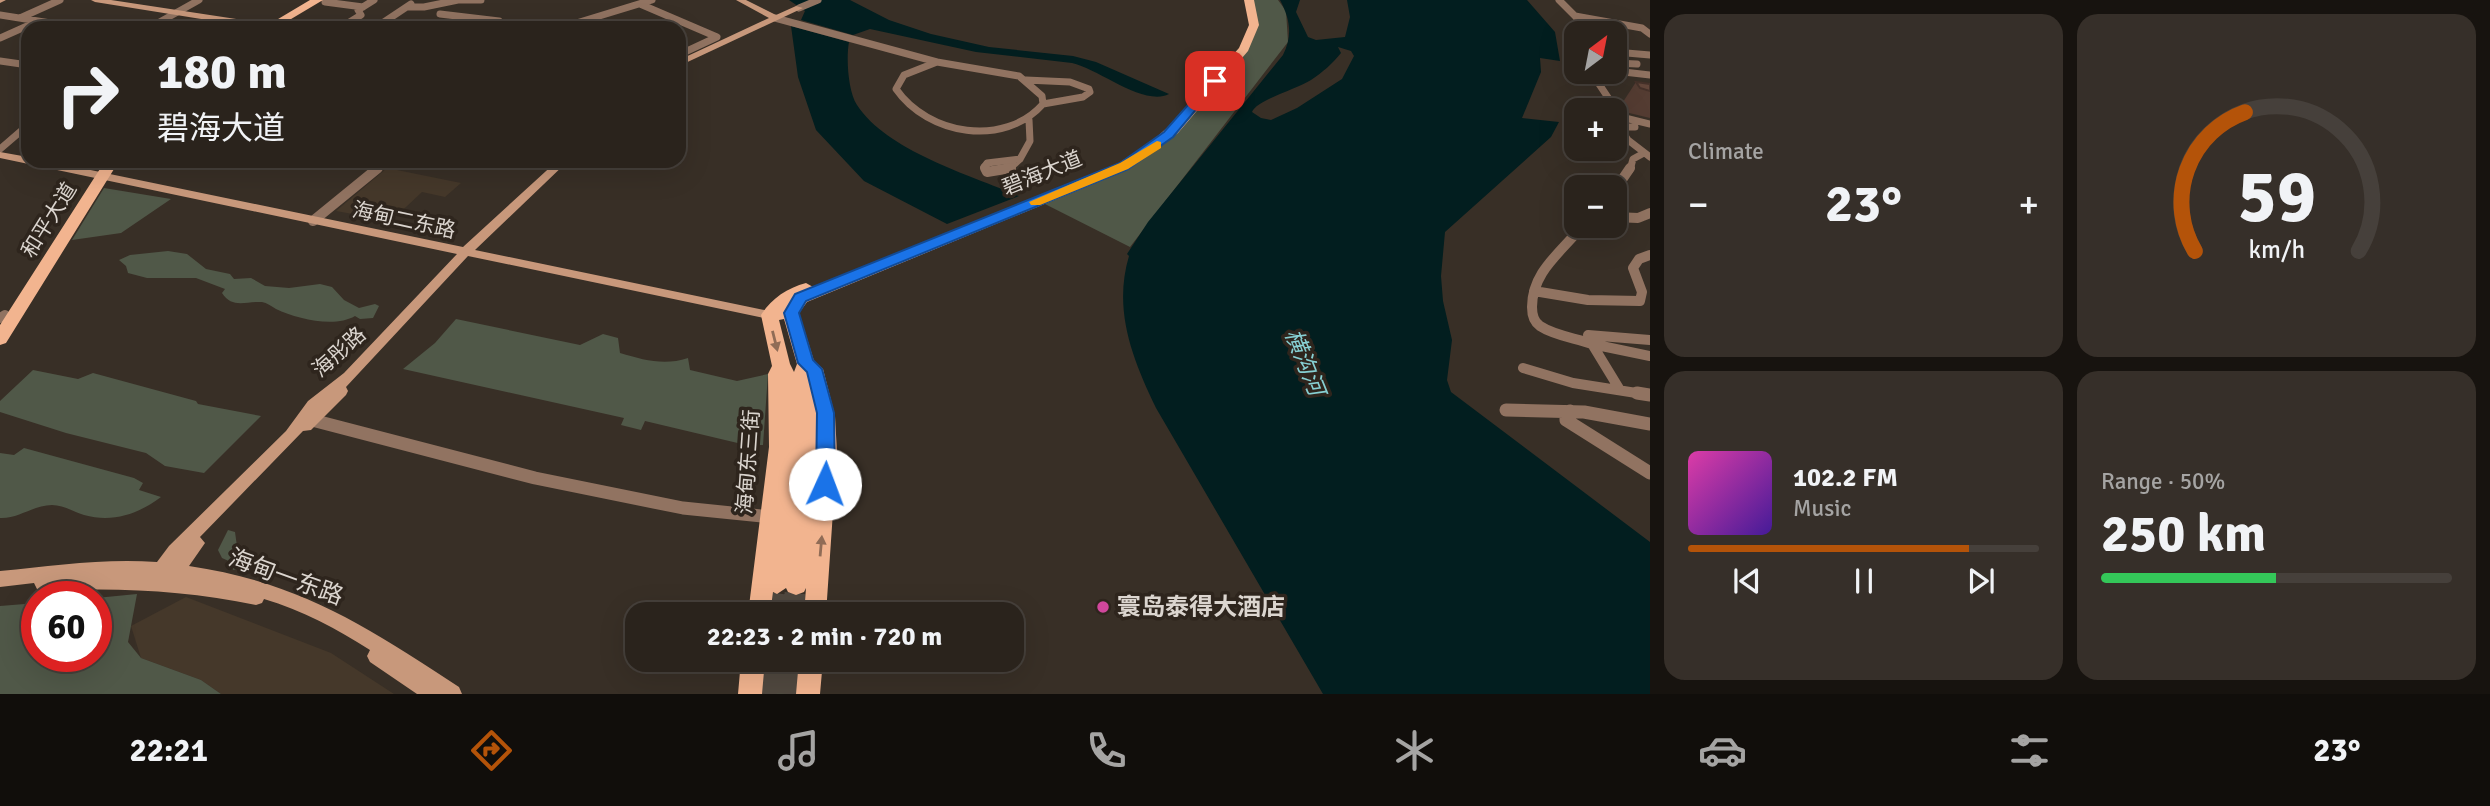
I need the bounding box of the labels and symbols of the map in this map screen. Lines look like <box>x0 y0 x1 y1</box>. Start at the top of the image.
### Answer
north arrow <box>1564 21 1628 84</box>
pin <box>1185 51 1245 111</box>
street label: 碧海大道 <box>998 145 1086 201</box>
street label: 和平大道 <box>16 177 82 263</box>
street label: 海甸二东路 <box>350 196 458 244</box>
street label: 海彤路 <box>307 321 371 383</box>
water label: 横沟河 <box>1278 325 1332 403</box>
one-way arrow <box>770 330 781 352</box>
street label: 海甸东三街 <box>731 409 765 515</box>
position arrow <box>788 447 862 521</box>
one-way arrow <box>816 535 827 557</box>
street label: 海甸一东路 <box>224 542 348 612</box>
speed limit sign: 60 <box>21 581 112 672</box>
place label: 寰岛泰得大酒店 <box>1117 592 1285 622</box>
marker: 寰岛泰得大酒店 <box>1095 599 1111 615</box>

